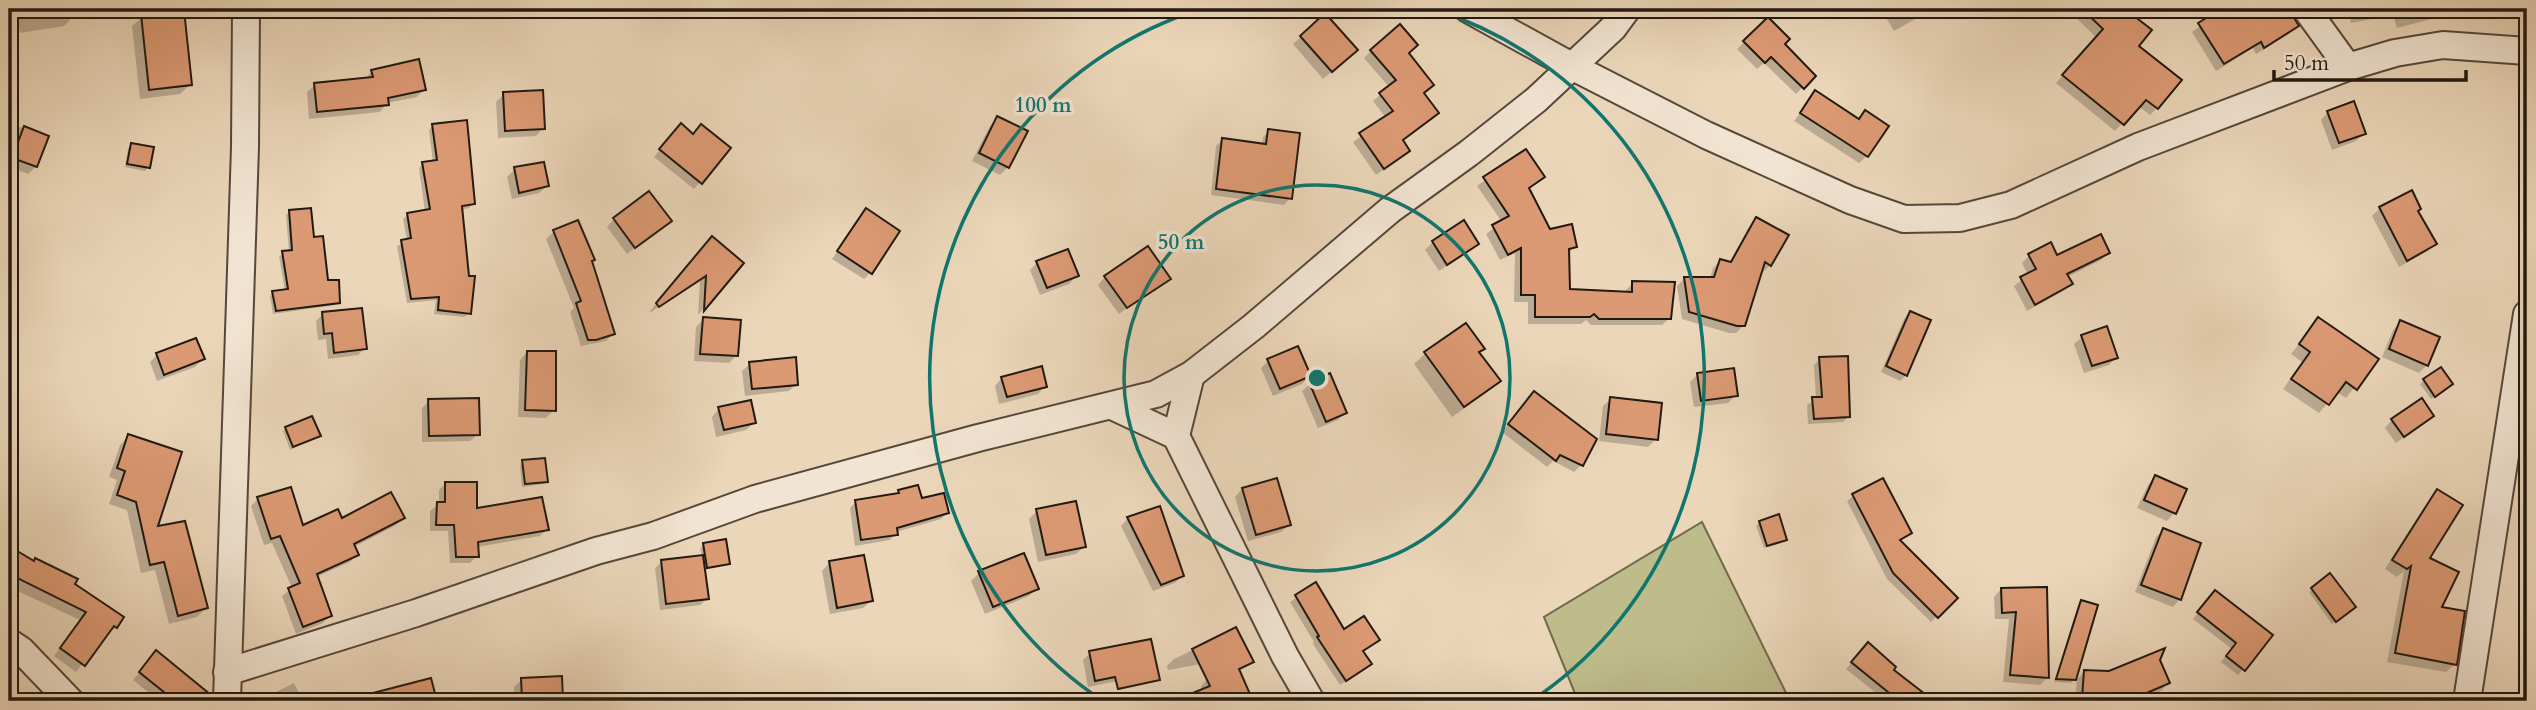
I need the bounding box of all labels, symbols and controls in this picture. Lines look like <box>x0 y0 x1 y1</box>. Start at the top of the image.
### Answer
scale bar <box>2274 38 2466 82</box>
text: 50 m <box>2284 49 2329 78</box>
text: 100 m <box>1014 91 1072 120</box>
text: 50 m <box>1158 228 1205 257</box>
centre of rings <box>1305 366 1329 390</box>

